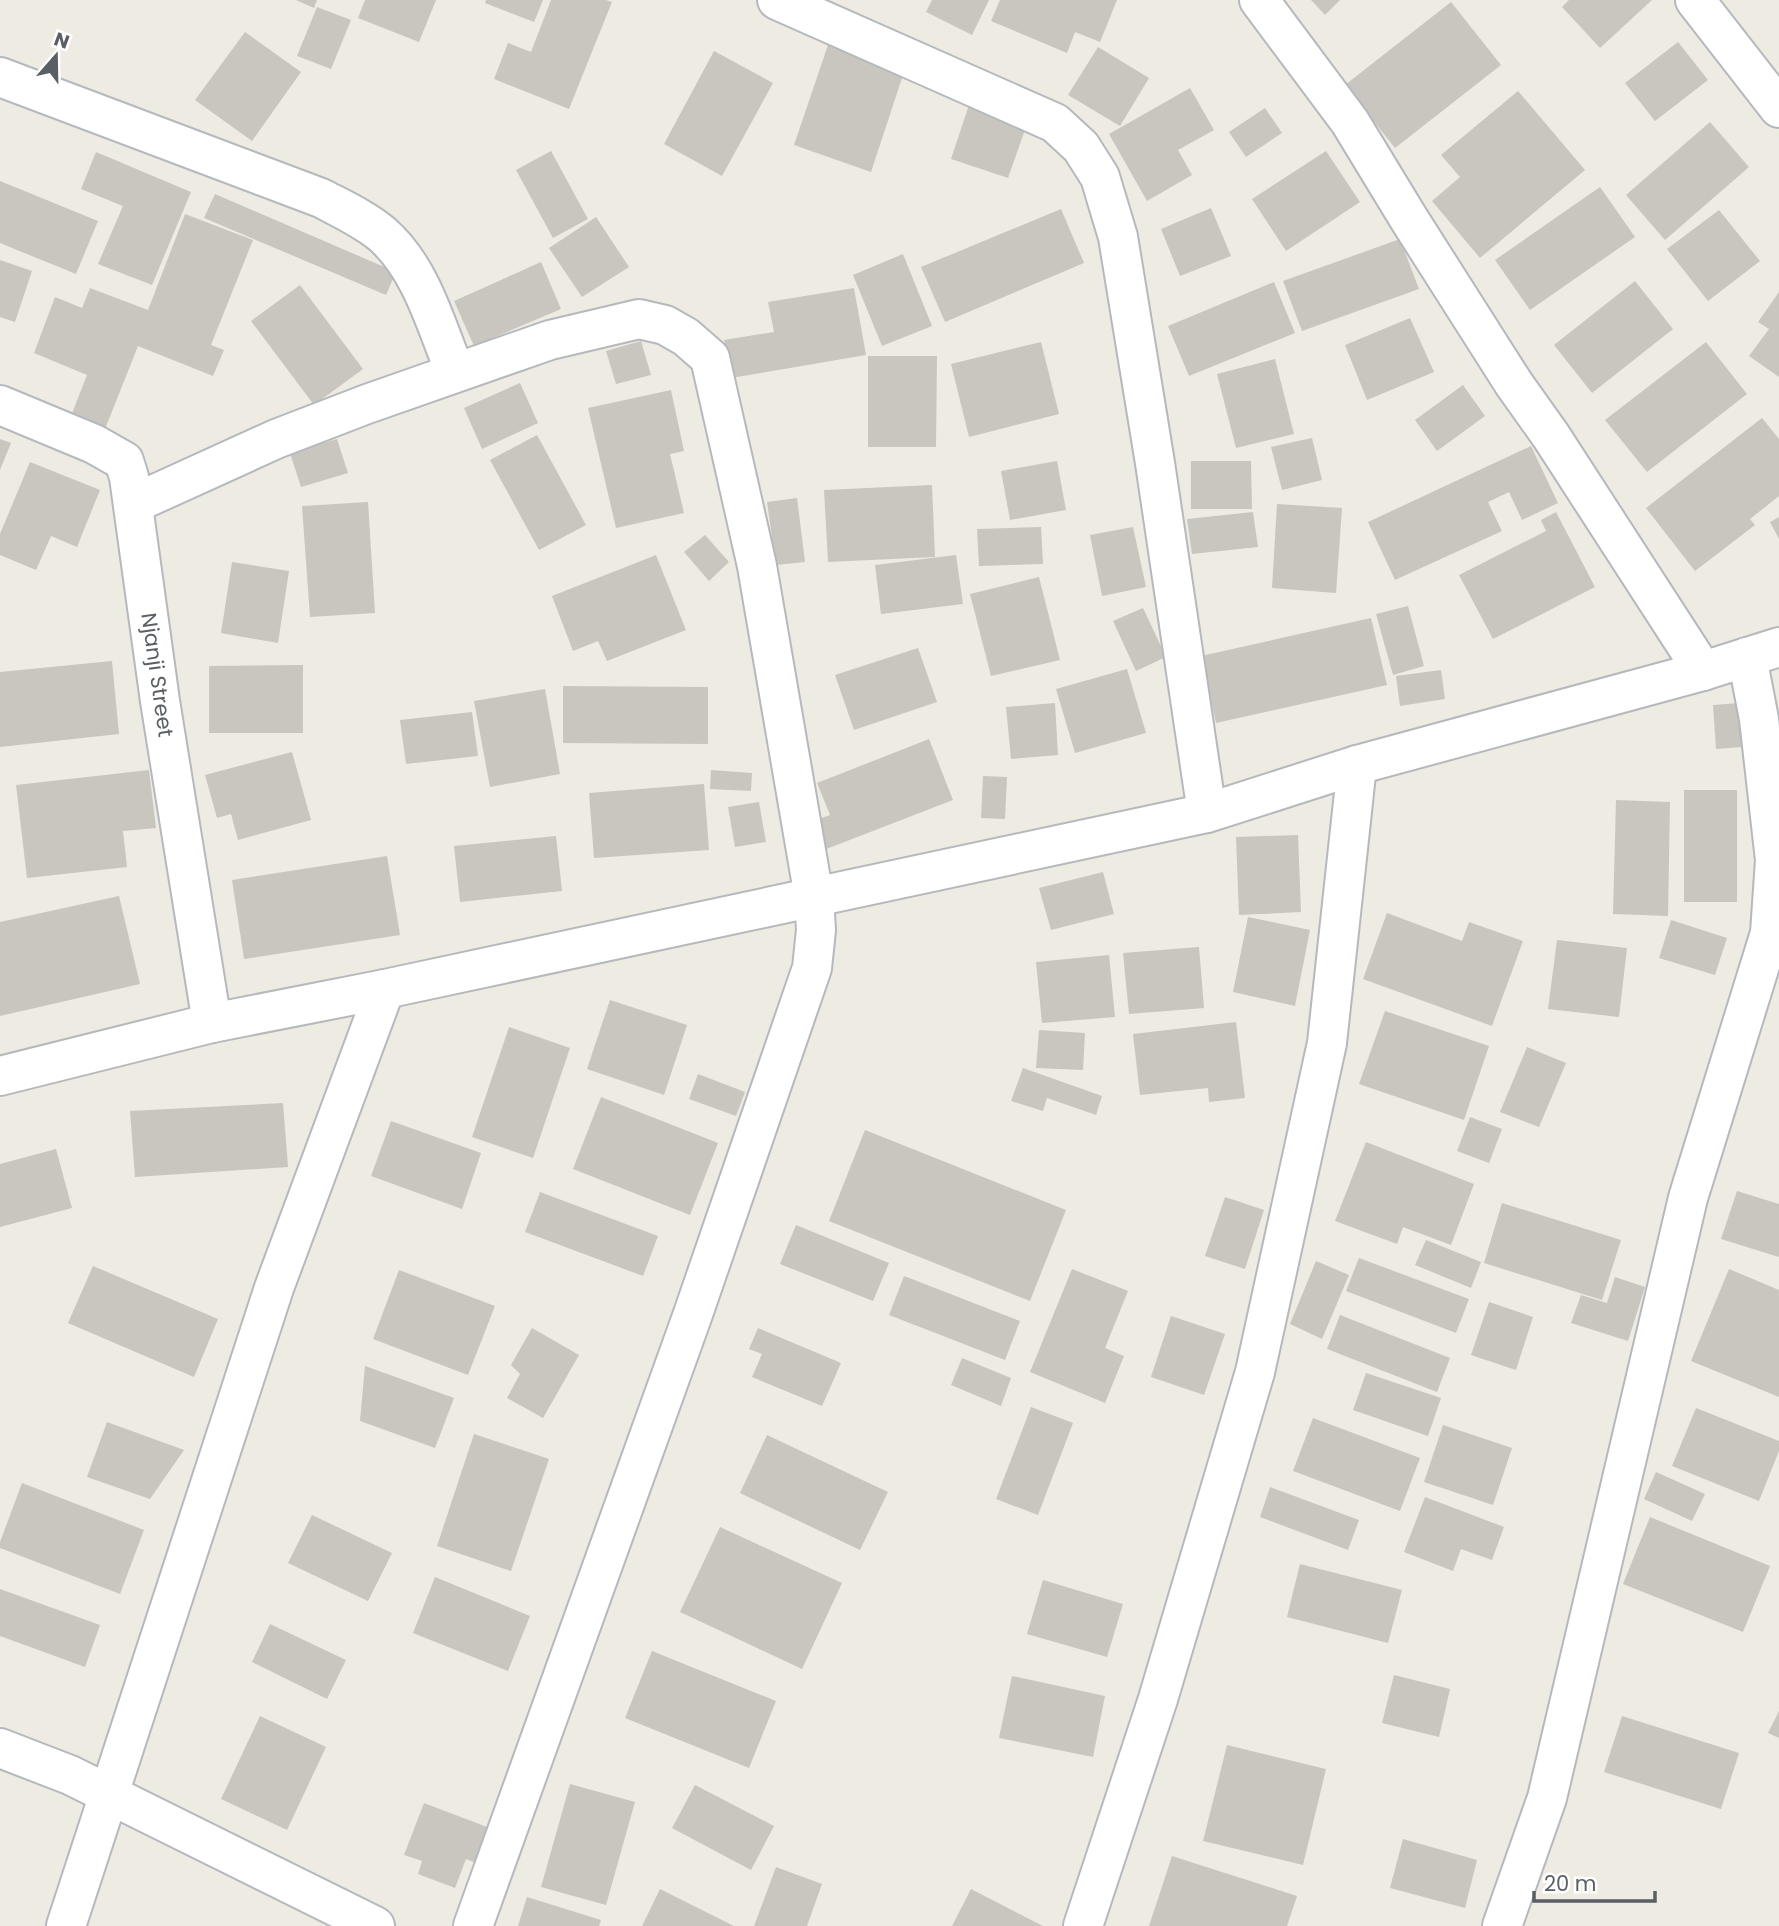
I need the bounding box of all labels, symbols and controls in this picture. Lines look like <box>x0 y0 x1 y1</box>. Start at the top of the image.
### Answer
north arrow <box>21 21 91 91</box>
text: N <box>50 25 73 56</box>
street label: Njanji Street <box>134 611 181 739</box>
scale bar <box>1534 1860 1655 1904</box>
text: 20 m <box>1544 1869 1597 1898</box>

